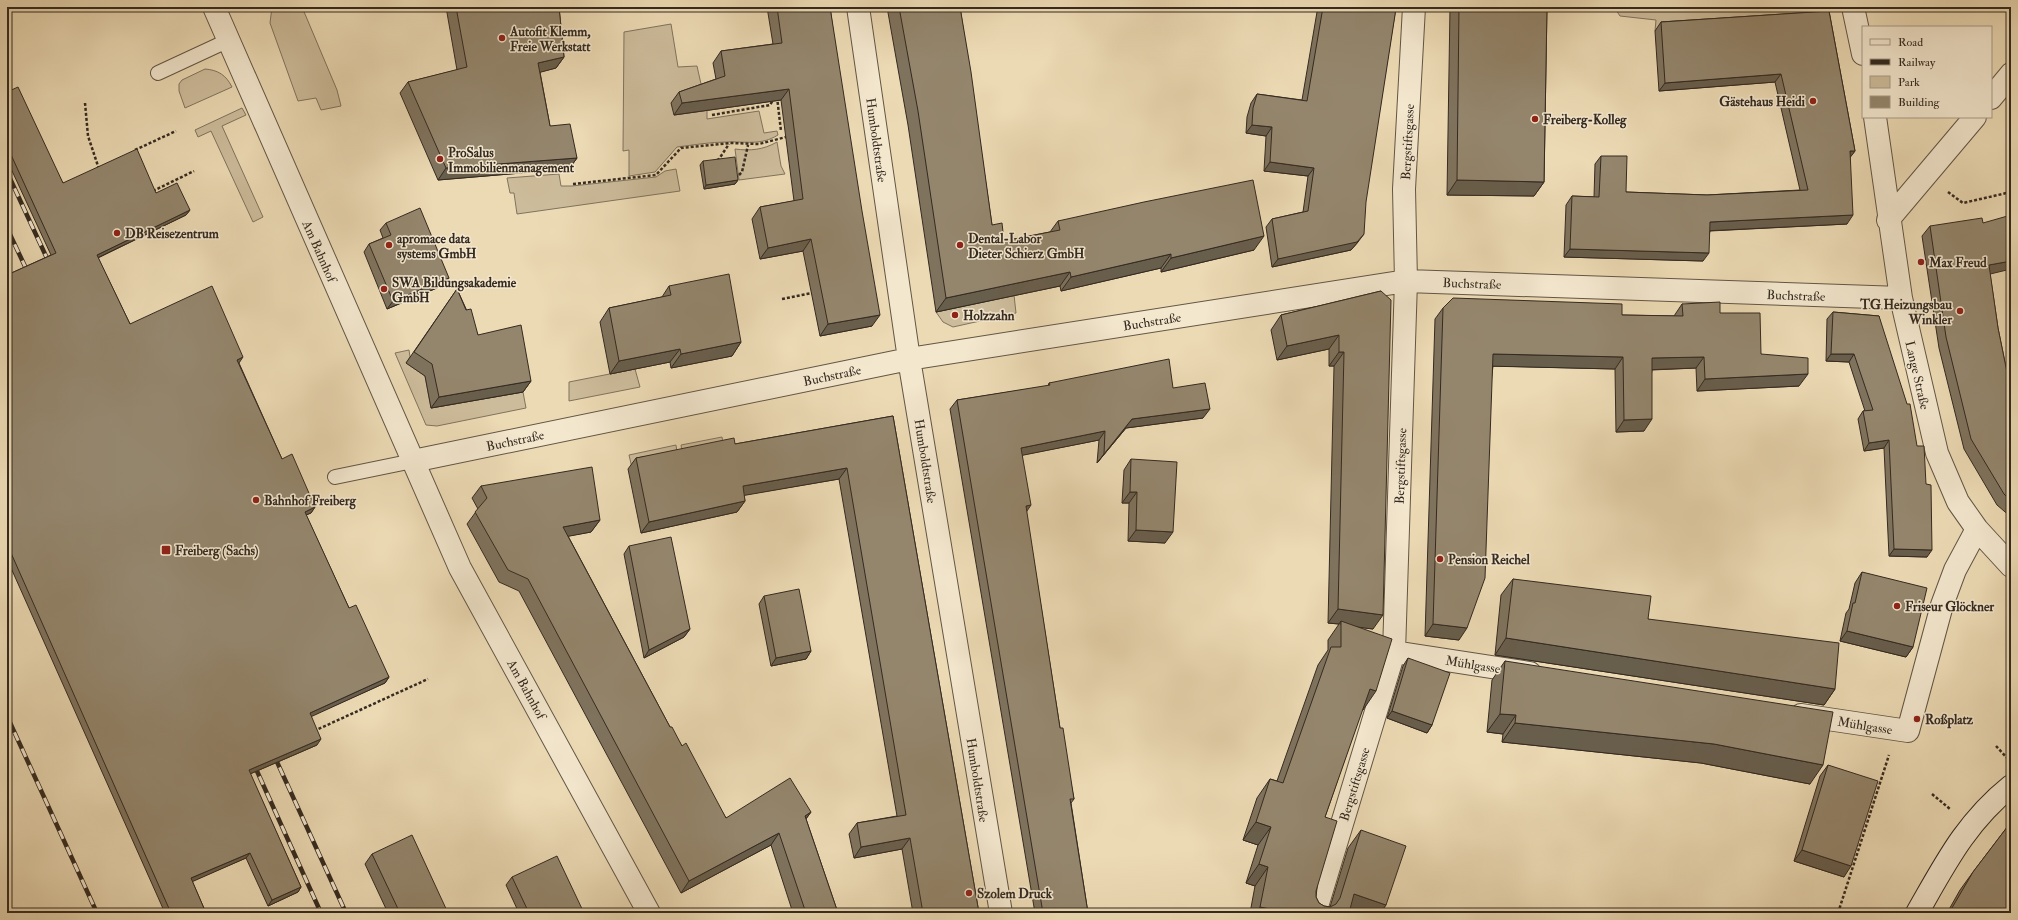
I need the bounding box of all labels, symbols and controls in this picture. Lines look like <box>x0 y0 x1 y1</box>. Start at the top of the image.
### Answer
place label: Autofit Klemm, Freie Werkstatt <box>509 24 591 55</box>
legend <box>1862 26 1992 118</box>
marker: Autofit Klemm, Freie Werkstatt <box>497 33 507 43</box>
text: Road <box>1898 35 1923 50</box>
text: Railway <box>1898 55 1936 70</box>
text: Park <box>1898 75 1920 90</box>
place label: Gästehaus Heidi <box>1719 94 1806 110</box>
text: Building <box>1898 95 1941 110</box>
marker: Gästehaus Heidi <box>1808 96 1818 106</box>
street label: Humboldtstraße <box>862 97 890 184</box>
street label: Bergstiftsgasse <box>1398 103 1418 181</box>
place label: Freiberg-Kolleg <box>1543 112 1627 129</box>
marker: Freiberg-Kolleg <box>1530 114 1540 124</box>
place label: ProSalus Immobilienmanagement <box>448 145 575 177</box>
marker: ProSalus Immobilienmanagement <box>435 154 445 164</box>
street label: Am Bahnhof <box>298 217 340 286</box>
place label: DB Reisezentrum <box>125 226 220 242</box>
marker: DB Reisezentrum <box>112 228 122 238</box>
place label: apromace data systems GmbH <box>397 231 477 263</box>
place label: Dental-Labor Dieter Schierz GmbH <box>968 231 1085 262</box>
marker: apromace data systems GmbH <box>384 240 394 250</box>
marker: Dental-Labor Dieter Schierz GmbH <box>955 240 965 250</box>
place label: Max Freud <box>1928 255 1987 271</box>
marker: Max Freud <box>1916 257 1926 267</box>
place label: SWA Bildungsakademie GmbH <box>392 275 517 306</box>
street label: Buchstraße <box>1442 275 1502 293</box>
marker: SWA Bildungsakademie GmbH <box>379 284 389 294</box>
street label: Buchstraße <box>1766 287 1826 305</box>
place label: TG Heizungsbau Winkler <box>1859 297 1953 328</box>
marker: TG Heizungsbau Winkler <box>1955 306 1965 316</box>
place label: Holzzahn <box>963 308 1015 324</box>
street label: Buchstraße <box>1122 309 1183 334</box>
marker: Holzzahn <box>950 310 960 320</box>
street label: Lange Straße <box>1901 339 1933 412</box>
street label: Buchstraße <box>802 362 863 390</box>
street label: Humboldtstraße <box>910 418 940 505</box>
street label: Buchstraße <box>485 427 546 455</box>
street label: Bergstiftsgasse <box>1392 427 1410 504</box>
place label: Bahnhof Freiberg <box>264 493 356 510</box>
marker: Bahnhof Freiberg <box>251 495 261 505</box>
place label: Freiberg (Sachs) <box>175 543 258 560</box>
marker: Freiberg (Sachs) <box>160 544 172 556</box>
place label: Pension Reichel <box>1448 552 1530 568</box>
marker: Pension Reichel <box>1435 554 1445 564</box>
place label: Friseur Glöckner <box>1905 599 1995 615</box>
marker: Friseur Glöckner <box>1892 601 1902 611</box>
street label: Mühlgasse <box>1444 653 1502 677</box>
street label: Am Bahnhof <box>503 656 550 724</box>
place label: Roßplatz <box>1925 712 1974 729</box>
street label: Mühlgasse <box>1836 714 1894 738</box>
marker: Roßplatz <box>1912 714 1922 724</box>
street label: Humboldtstraße <box>962 737 992 824</box>
street label: Bergstiftsgasse <box>1336 745 1374 823</box>
place label: Szolem Druck <box>977 886 1053 902</box>
marker: Szolem Druck <box>964 888 974 898</box>

